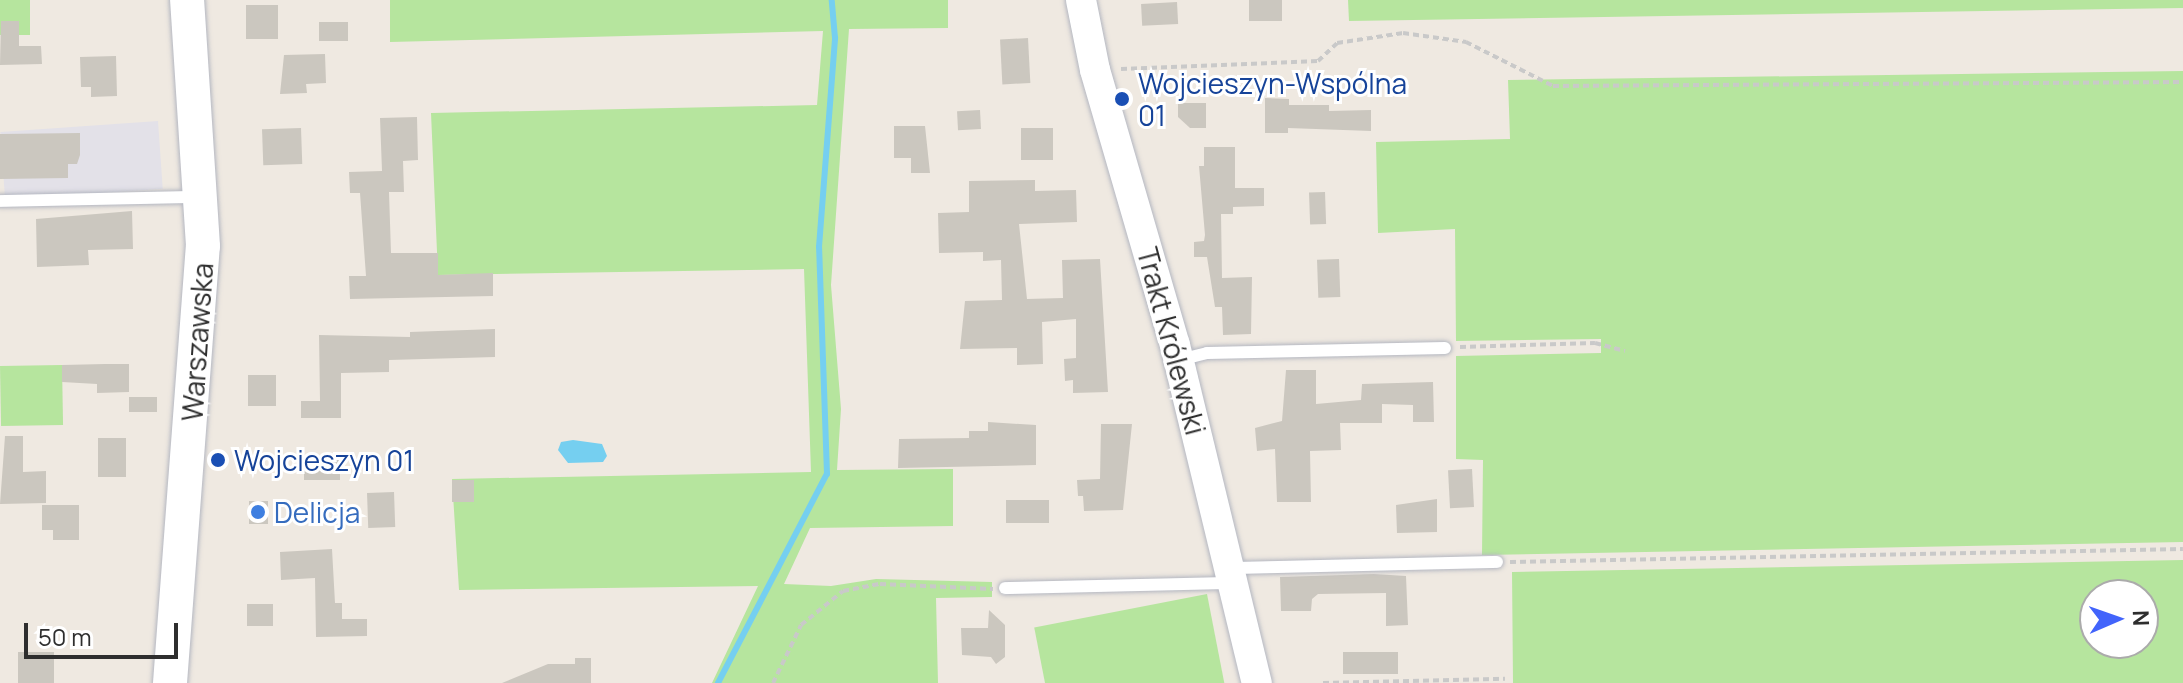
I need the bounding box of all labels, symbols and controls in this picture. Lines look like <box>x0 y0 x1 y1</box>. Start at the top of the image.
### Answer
place label: Wojcieszyn-Wspólna 01 <box>1138 66 1407 132</box>
marker: Wojcieszyn-Wspólna 01 <box>1113 90 1131 108</box>
street label: Trakt Królewski <box>1131 244 1213 438</box>
street label: Warszawska <box>175 262 219 422</box>
place label: Wojcieszyn 01 <box>234 443 414 477</box>
marker: Wojcieszyn 01 <box>209 451 227 469</box>
place label: Delicja <box>274 495 360 529</box>
marker: Delicja <box>249 503 267 521</box>
north arrow <box>2079 579 2159 659</box>
scale bar <box>28 607 182 657</box>
text: N <box>2126 610 2156 627</box>
text: 50 m <box>38 620 92 653</box>

